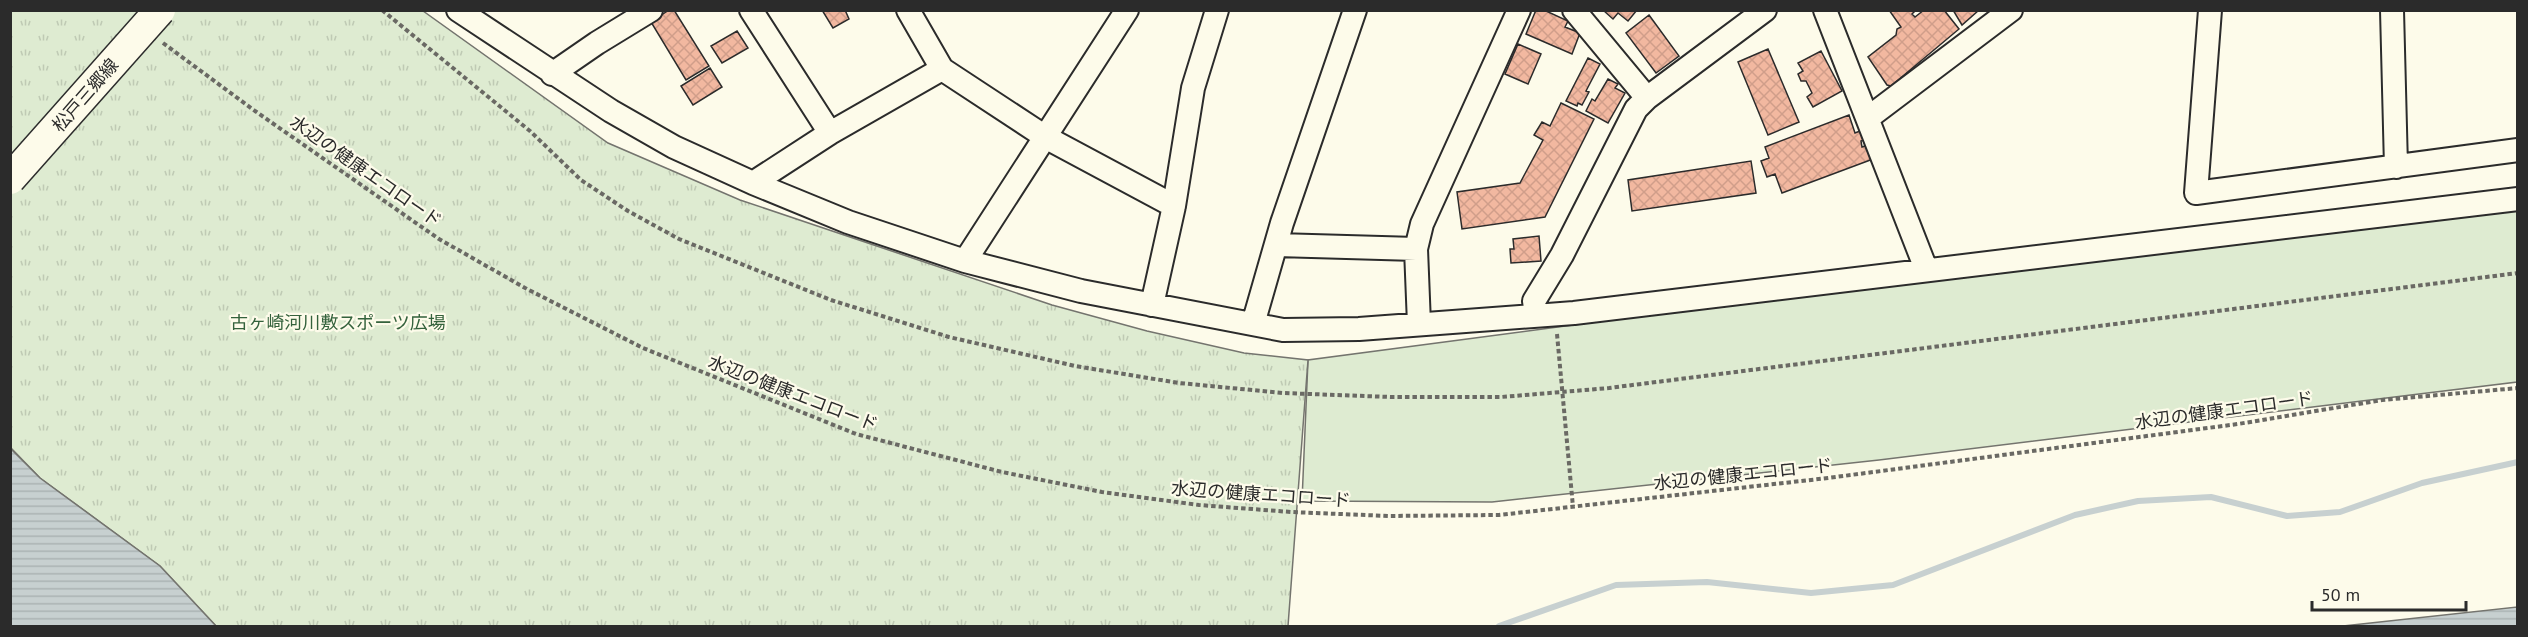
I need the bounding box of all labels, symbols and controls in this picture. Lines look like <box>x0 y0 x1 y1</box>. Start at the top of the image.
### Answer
street label: 松戸三郷線 <box>47 53 123 137</box>
street label: 水辺の健康エコロード <box>286 110 446 232</box>
park label: 古ヶ崎河川敷スポーツ広場 <box>230 311 446 334</box>
street label: 水辺の健康エコロード <box>705 350 881 436</box>
street label: 水辺の健康エコロード <box>2133 386 2315 434</box>
street label: 水辺の健康エコロード <box>1652 453 1834 495</box>
street label: 水辺の健康エコロード <box>1170 476 1352 512</box>
scale bar <box>2312 574 2466 612</box>
text: 50 m <box>2321 583 2360 606</box>

